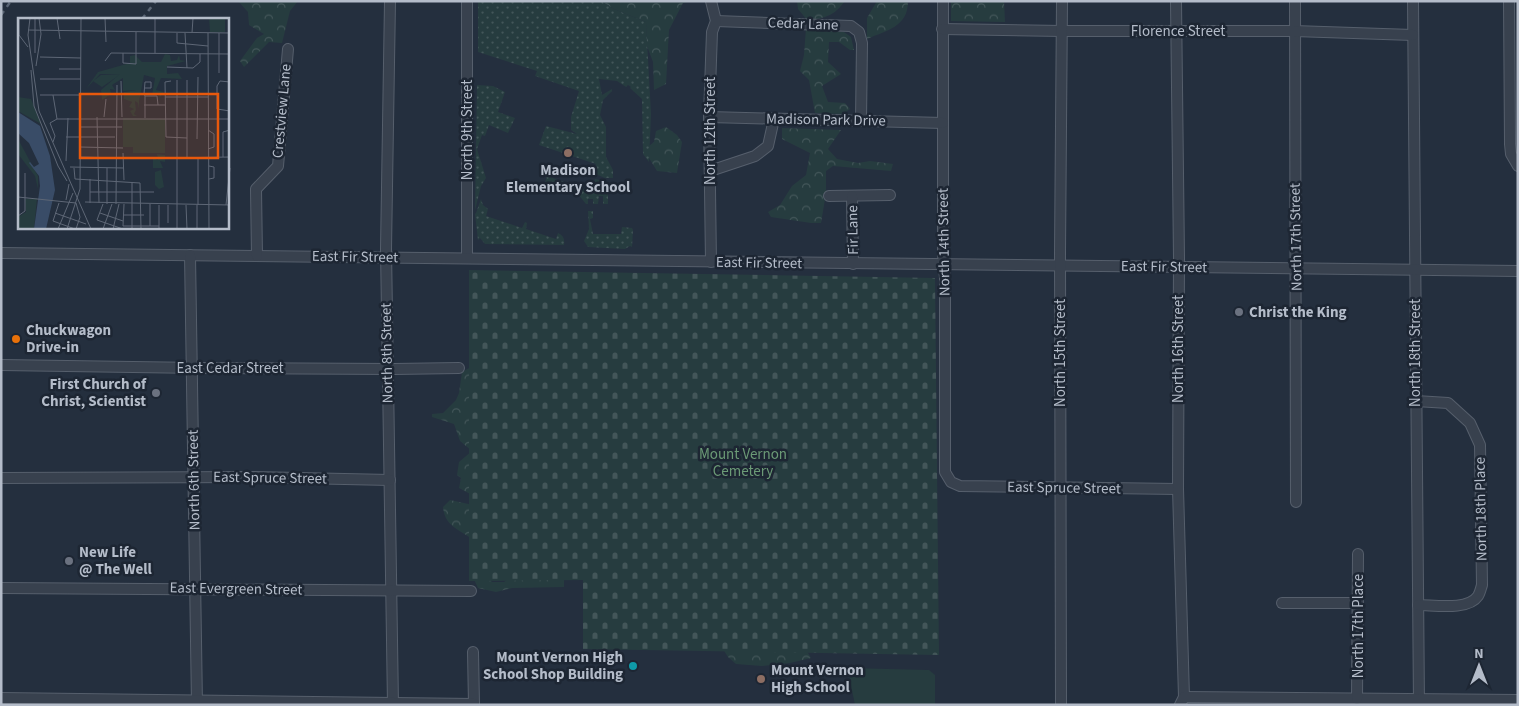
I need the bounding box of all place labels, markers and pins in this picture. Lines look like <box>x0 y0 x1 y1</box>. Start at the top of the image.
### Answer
marker: Madison Elementary School <box>562 147 574 159</box>
place label: Madison Elementary School <box>506 160 631 198</box>
place label: Christ the King <box>1249 302 1347 323</box>
marker: Christ the King <box>1233 306 1245 318</box>
place label: Chuckwagon Drive-in <box>26 320 111 358</box>
marker: Chuckwagon Drive-in <box>10 333 22 345</box>
place label: First Church of Christ, Scientist <box>41 374 147 412</box>
marker: First Church of Christ, Scientist <box>150 387 162 399</box>
place label: New Life @ The Well <box>79 542 152 580</box>
marker: New Life @ The Well <box>63 555 75 567</box>
place label: Mount Vernon High School Shop Building <box>483 647 623 685</box>
marker: Mount Vernon High School Shop Building <box>627 660 639 672</box>
place label: Mount Vernon High School <box>771 660 864 698</box>
marker: Mount Vernon High School <box>755 673 767 685</box>

